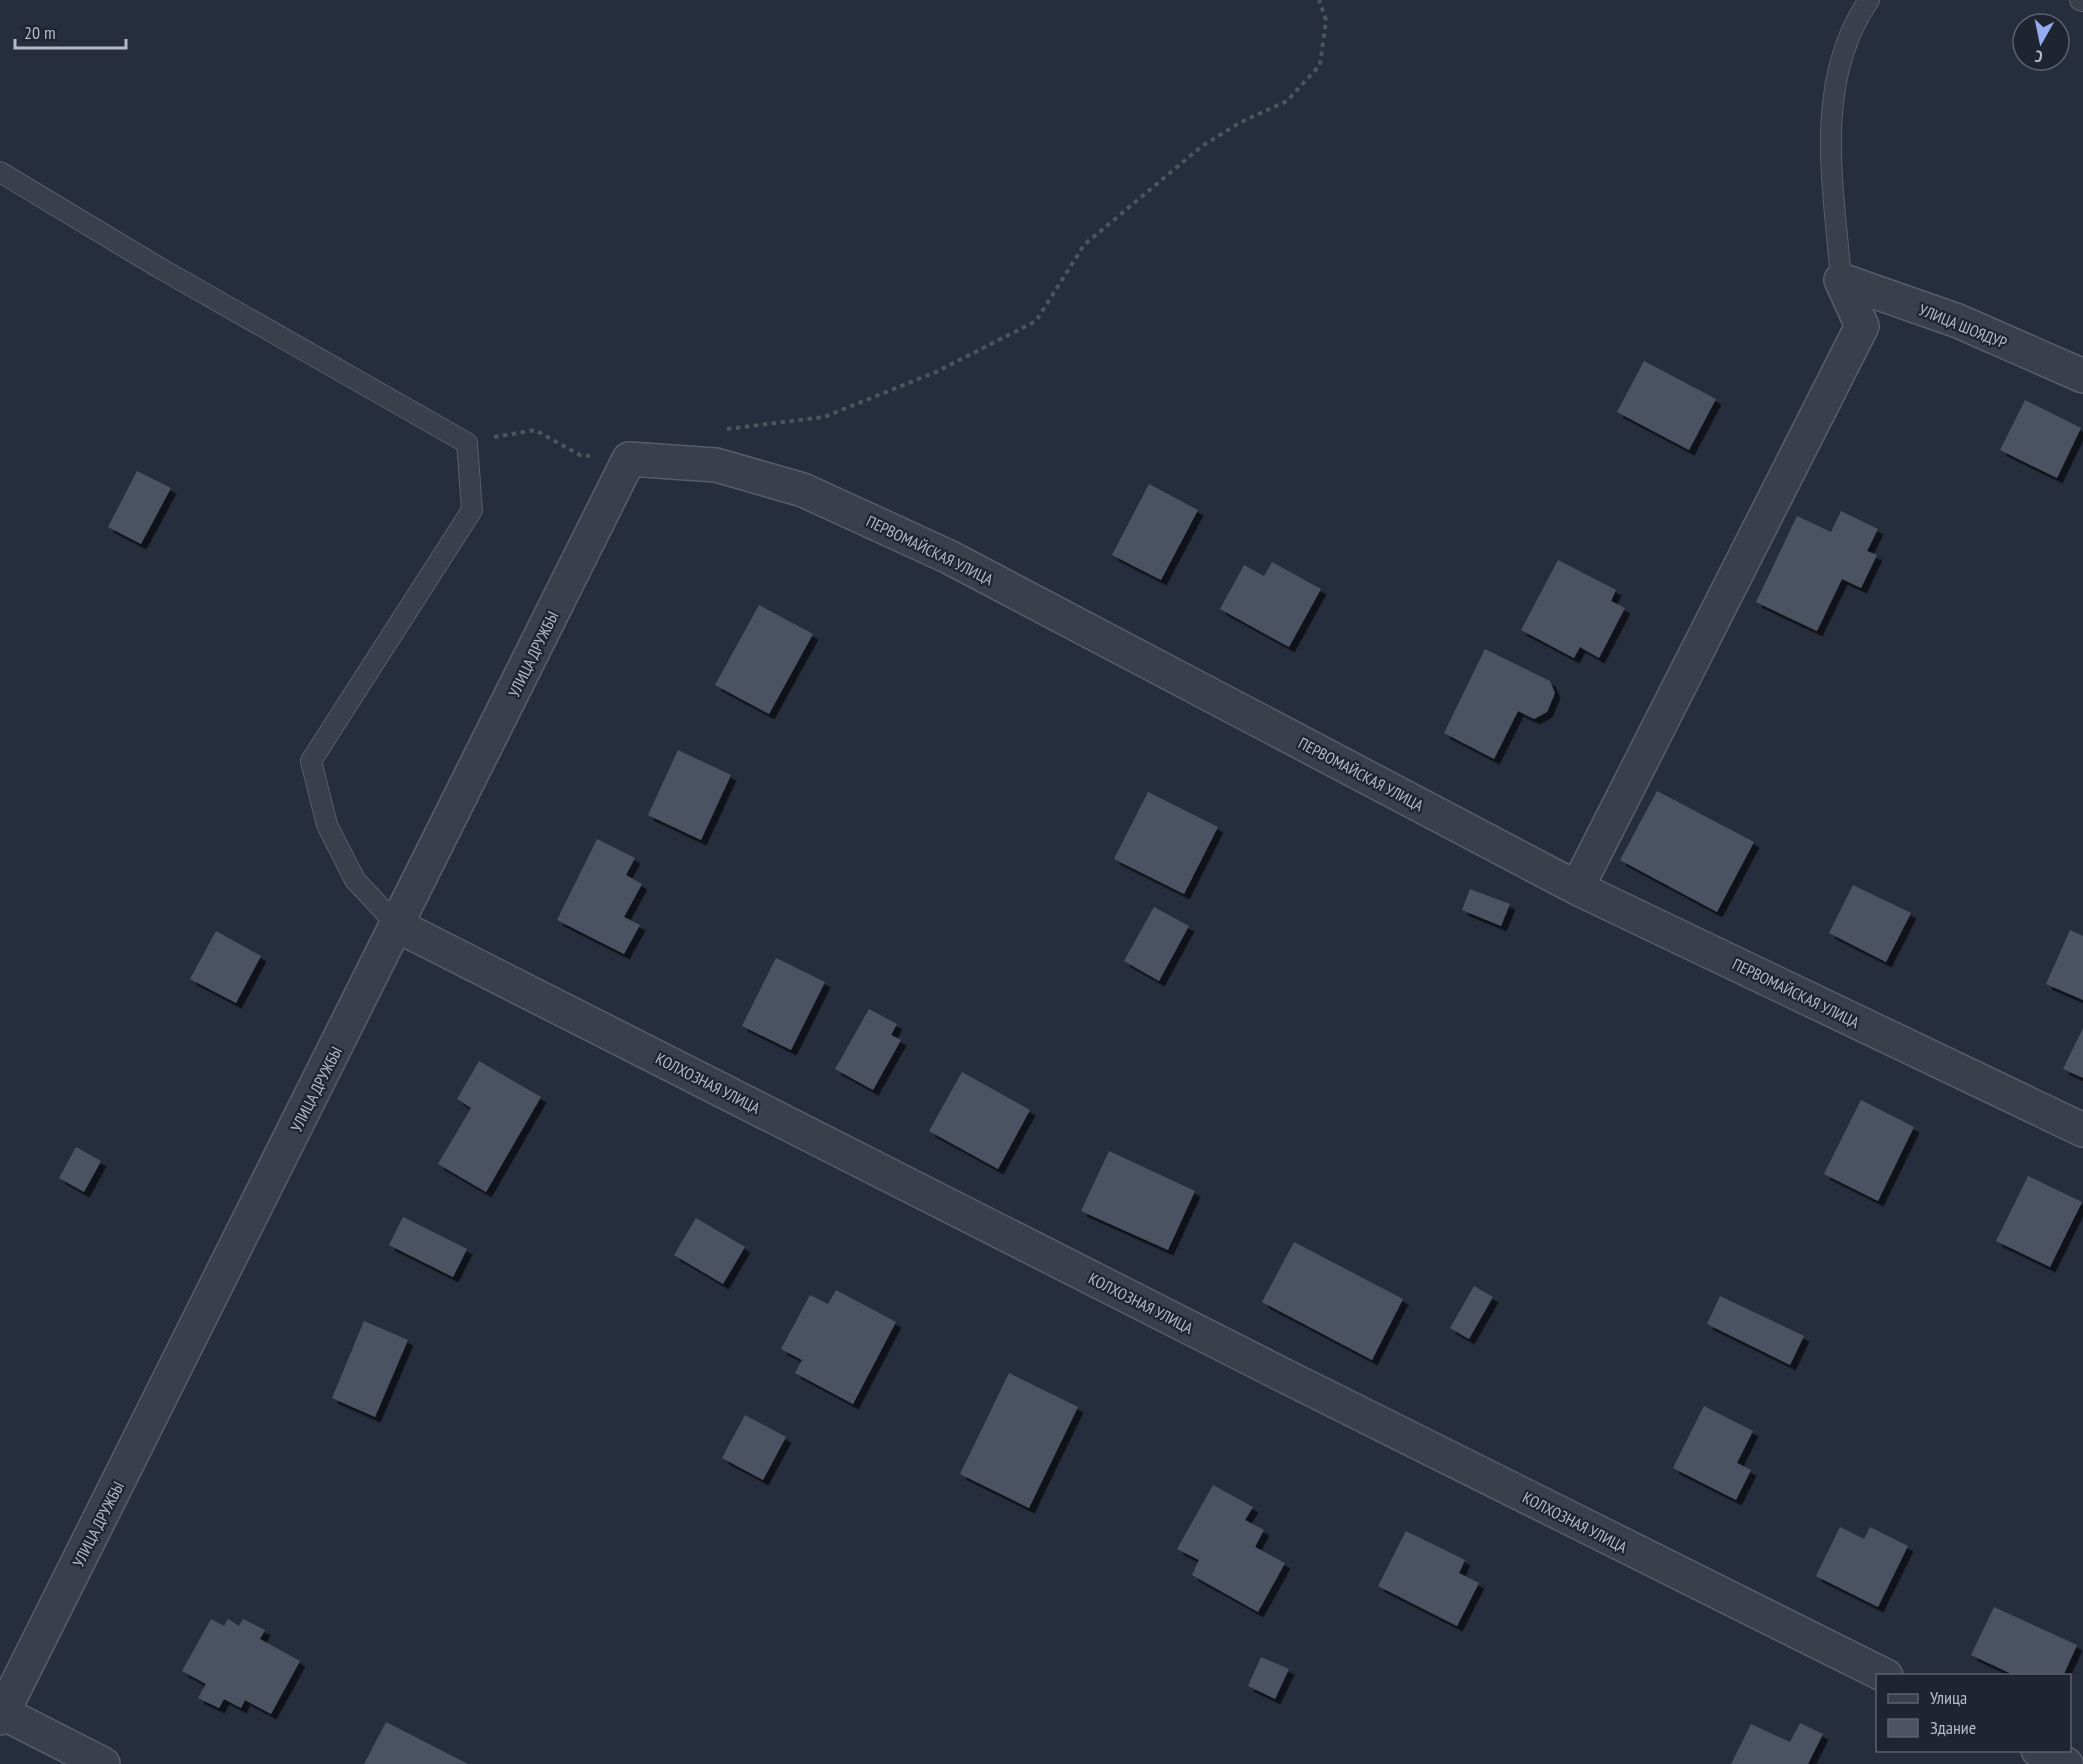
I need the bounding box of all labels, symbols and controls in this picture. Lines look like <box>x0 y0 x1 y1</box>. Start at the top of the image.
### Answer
scale bar <box>15 12 126 50</box>
north arrow <box>2011 12 2071 72</box>
text: 20 m <box>24 21 56 44</box>
text: С <box>2033 46 2044 67</box>
street label: УЛИЦА ШОЯДУР <box>1916 299 2010 353</box>
street label: ПЕРВОМАЙСКАЯ УЛИЦА <box>863 511 997 590</box>
street label: УЛИЦА ДРУЖБЫ <box>504 608 562 700</box>
street label: ПЕРВОМАЙСКАЯ УЛИЦА <box>1295 733 1427 816</box>
street label: ПЕРВОМАЙСКАЯ УЛИЦА <box>1729 954 1863 1033</box>
street label: УЛИЦА ДРУЖБЫ <box>286 1043 346 1135</box>
street label: КОЛХОЗНАЯ УЛИЦА <box>652 1048 764 1118</box>
street label: КОЛХОЗНАЯ УЛИЦА <box>1085 1268 1197 1338</box>
street label: УЛИЦА ДРУЖБЫ <box>68 1478 128 1570</box>
street label: КОЛХОЗНАЯ УЛИЦА <box>1519 1487 1631 1557</box>
legend <box>1876 1674 2071 1752</box>
text: Улица <box>1930 1686 1967 1709</box>
text: Здание <box>1930 1716 1976 1739</box>

